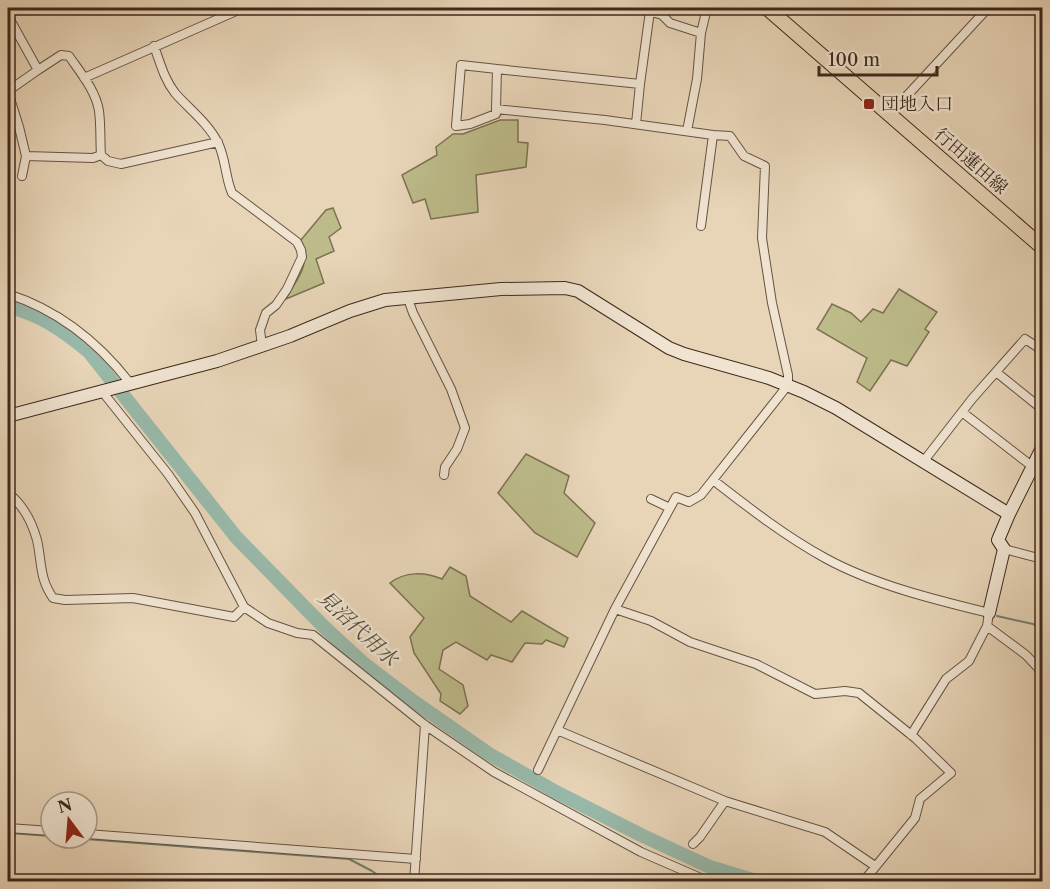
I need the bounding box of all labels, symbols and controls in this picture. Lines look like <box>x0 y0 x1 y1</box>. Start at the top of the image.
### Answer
scale bar <box>819 39 938 77</box>
text: 100 m <box>828 49 880 71</box>
place label: 団地入口 <box>881 93 953 115</box>
marker: 団地入口 <box>862 97 876 111</box>
street label: 行田蓮田線 <box>930 123 1012 199</box>
water label: 見沼代用水 <box>313 585 404 672</box>
north arrow <box>39 790 99 850</box>
text: N <box>55 794 74 817</box>

